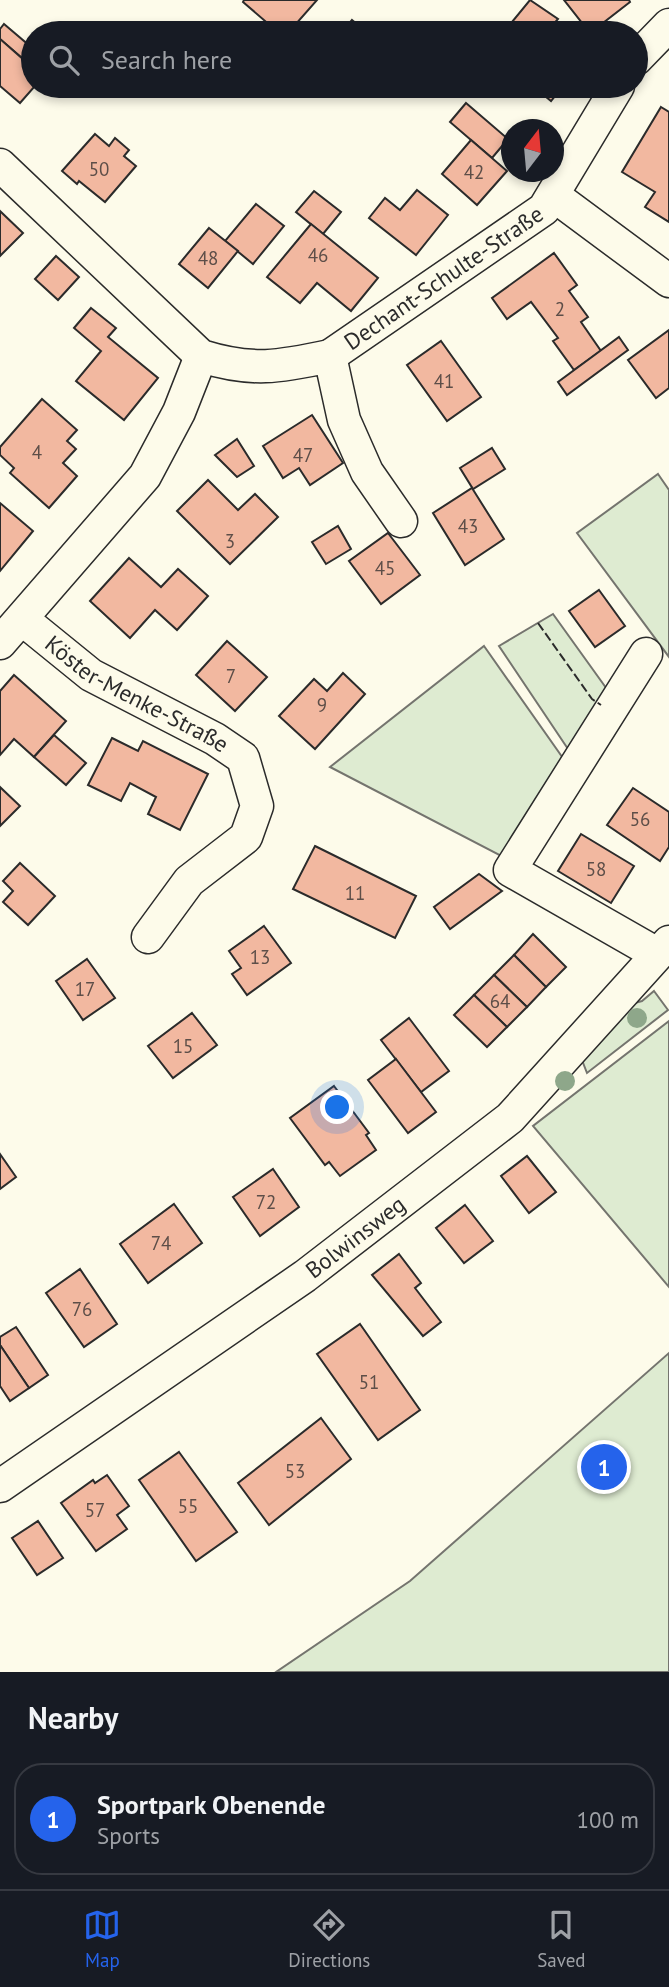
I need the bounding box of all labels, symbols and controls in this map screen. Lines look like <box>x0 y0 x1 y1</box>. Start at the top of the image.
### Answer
search box <box>21 21 648 98</box>
icon: search <box>45 41 83 79</box>
text: Search here <box>101 43 232 76</box>
north arrow <box>501 119 564 182</box>
house number: 50 <box>89 157 109 181</box>
house number: 42 <box>464 160 484 184</box>
street label: Dechant-Schulte-Straße <box>338 199 549 356</box>
house number: 46 <box>308 243 328 267</box>
house number: 48 <box>198 246 218 270</box>
house number: 2 <box>555 297 565 321</box>
house number: 41 <box>434 369 454 393</box>
house number: 4 <box>32 440 42 464</box>
house number: 47 <box>293 443 313 467</box>
house number: 43 <box>458 514 478 538</box>
house number: 3 <box>225 529 235 553</box>
house number: 45 <box>375 556 395 580</box>
street label: Köster-Menke-Straße <box>40 629 235 758</box>
house number: 7 <box>226 664 236 688</box>
house number: 9 <box>317 693 327 717</box>
house number: 56 <box>630 807 650 831</box>
house number: 58 <box>586 857 606 881</box>
house number: 11 <box>345 881 365 905</box>
house number: 13 <box>250 945 270 969</box>
house number: 17 <box>75 977 95 1001</box>
house number: 64 <box>490 989 510 1013</box>
house number: 15 <box>173 1034 193 1058</box>
your location <box>320 1090 354 1124</box>
street label: Bolwinsweg <box>299 1189 411 1284</box>
house number: 72 <box>256 1190 276 1214</box>
house number: 74 <box>151 1231 171 1255</box>
house number: 76 <box>72 1297 92 1321</box>
house number: 51 <box>359 1370 379 1394</box>
pin: 1 <box>581 1441 627 1493</box>
house number: 53 <box>285 1459 305 1483</box>
house number: 55 <box>178 1494 198 1518</box>
house number: 57 <box>85 1498 105 1522</box>
text: Nearby <box>28 1698 118 1737</box>
text: Sportpark Obenende <box>97 1788 325 1821</box>
text: 1 <box>46 1805 60 1834</box>
text: 100 m <box>577 1805 639 1834</box>
text: Sports <box>97 1821 160 1850</box>
tab: Map <box>83 1906 121 1972</box>
tab: Directions <box>288 1906 370 1972</box>
tab: Saved <box>537 1906 586 1972</box>

